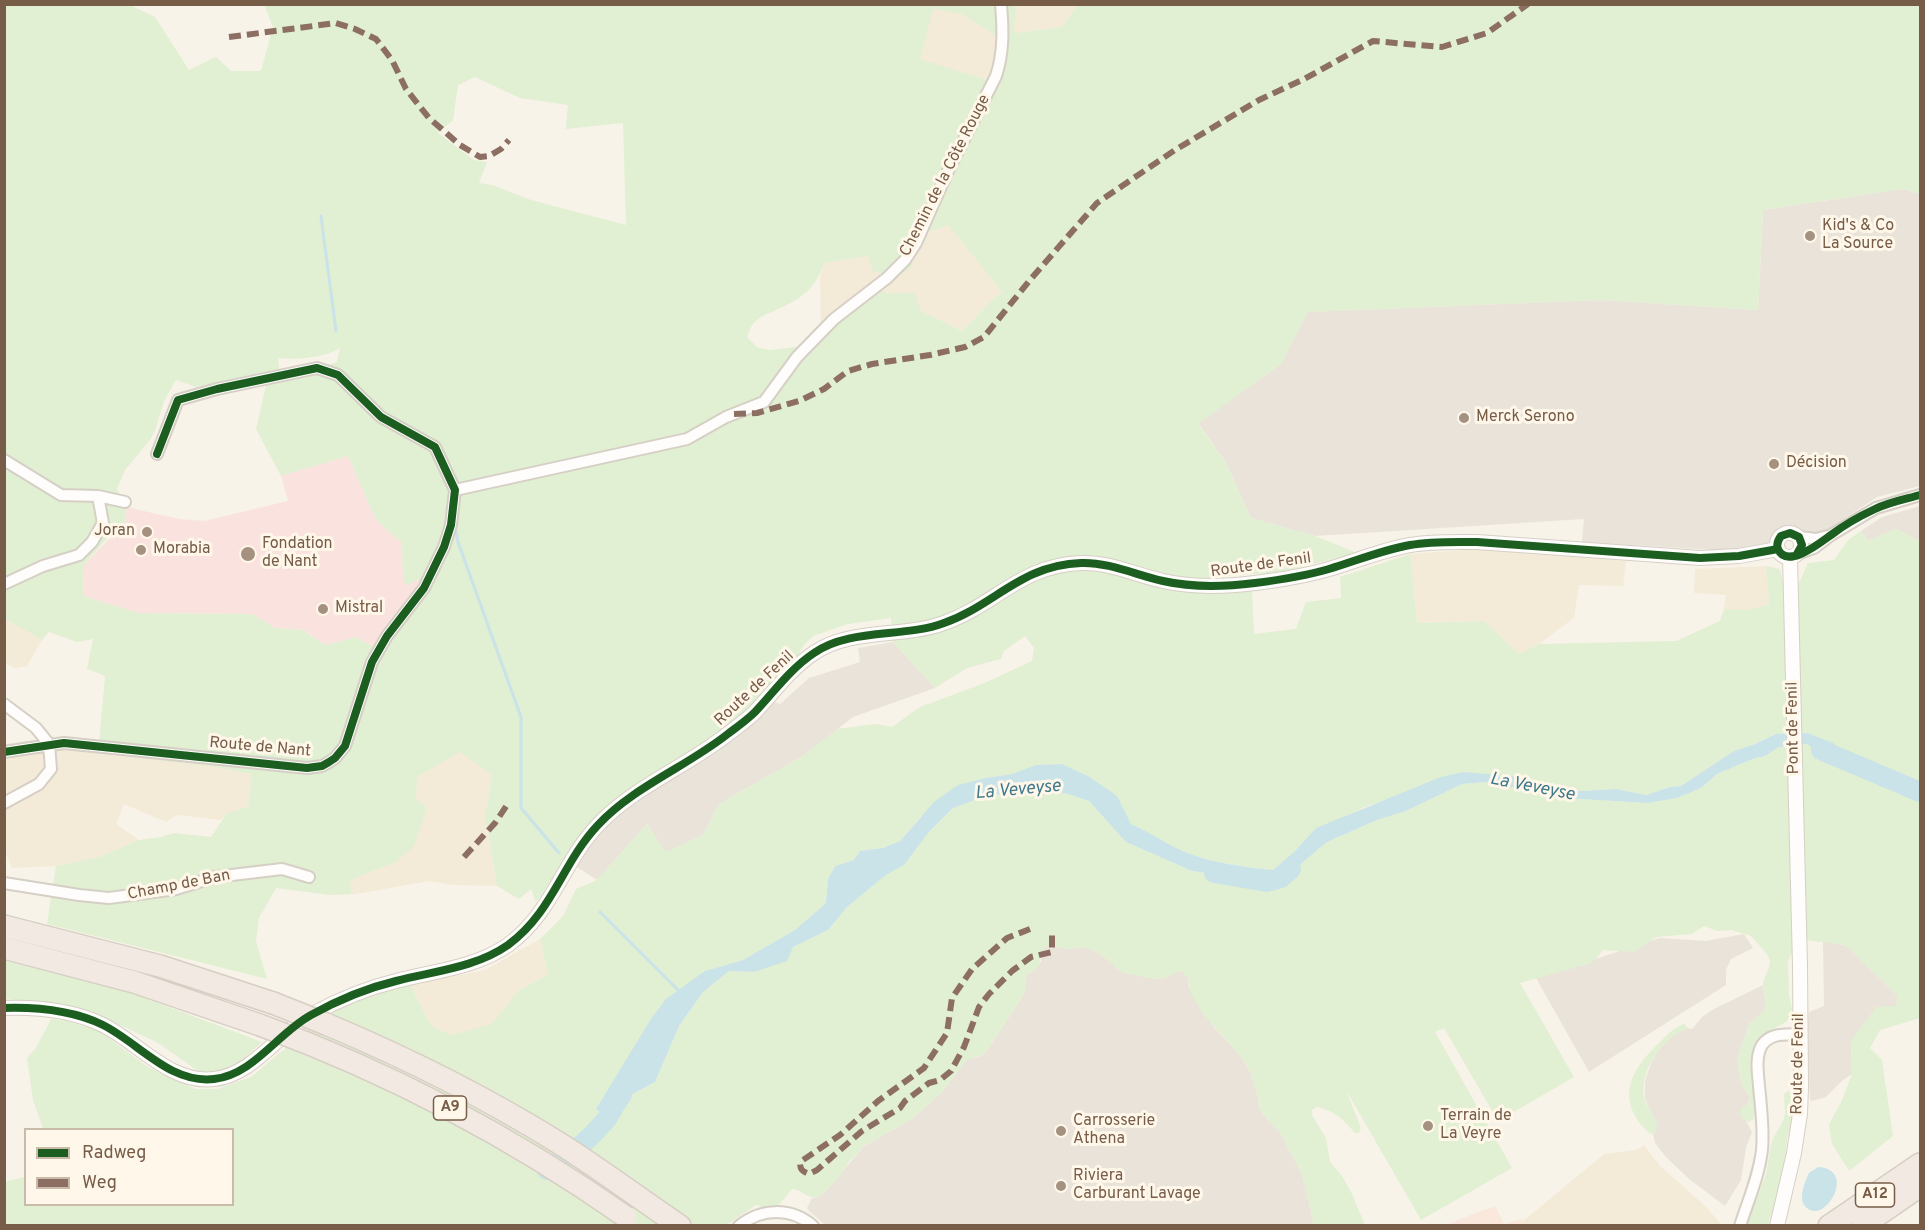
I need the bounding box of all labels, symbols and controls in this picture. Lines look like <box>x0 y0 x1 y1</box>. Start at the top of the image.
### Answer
street label: Chemin de la Côte Rouge <box>897 92 995 260</box>
place label: Kid's & Co La Source <box>1822 217 1894 255</box>
marker: Kid's & Co La Source <box>1803 229 1817 243</box>
place label: Merck Serono <box>1476 408 1575 428</box>
marker: Merck Serono <box>1457 411 1471 425</box>
place label: Décision <box>1786 454 1847 474</box>
marker: Décision <box>1767 457 1781 471</box>
place label: Joran <box>94 522 135 542</box>
marker: Joran <box>140 525 154 539</box>
place label: Fondation de Nant <box>262 535 333 573</box>
place label: Morabia <box>153 540 211 560</box>
marker: Morabia <box>134 543 148 557</box>
marker: Fondation de Nant <box>239 545 257 563</box>
street label: Route de Fenil <box>1209 549 1313 583</box>
place label: Mistral <box>335 599 383 619</box>
marker: Mistral <box>316 602 330 616</box>
street label: Route de Fenil <box>711 647 799 731</box>
street label: Pont de Fenil <box>1784 682 1804 774</box>
street label: Route de Nant <box>208 734 312 762</box>
water label: La Veveyse <box>1488 769 1576 807</box>
water label: La Veveyse <box>974 777 1062 805</box>
street label: Champ de Ban <box>126 867 232 905</box>
street label: Route de Fenil <box>1789 1013 1809 1115</box>
road number: A9 <box>434 1096 466 1120</box>
place label: Terrain de La Veyre <box>1440 1107 1512 1145</box>
place label: Carrosserie Athena <box>1073 1112 1155 1150</box>
marker: Terrain de La Veyre <box>1421 1119 1435 1133</box>
marker: Carrosserie Athena <box>1054 1124 1068 1138</box>
legend <box>24 1128 234 1206</box>
text: Radweg <box>82 1142 146 1165</box>
place label: Riviera Carburant Lavage <box>1073 1167 1201 1205</box>
text: Weg <box>82 1172 117 1195</box>
marker: Riviera Carburant Lavage <box>1054 1179 1068 1193</box>
road number: A12 <box>1856 1183 1894 1207</box>

